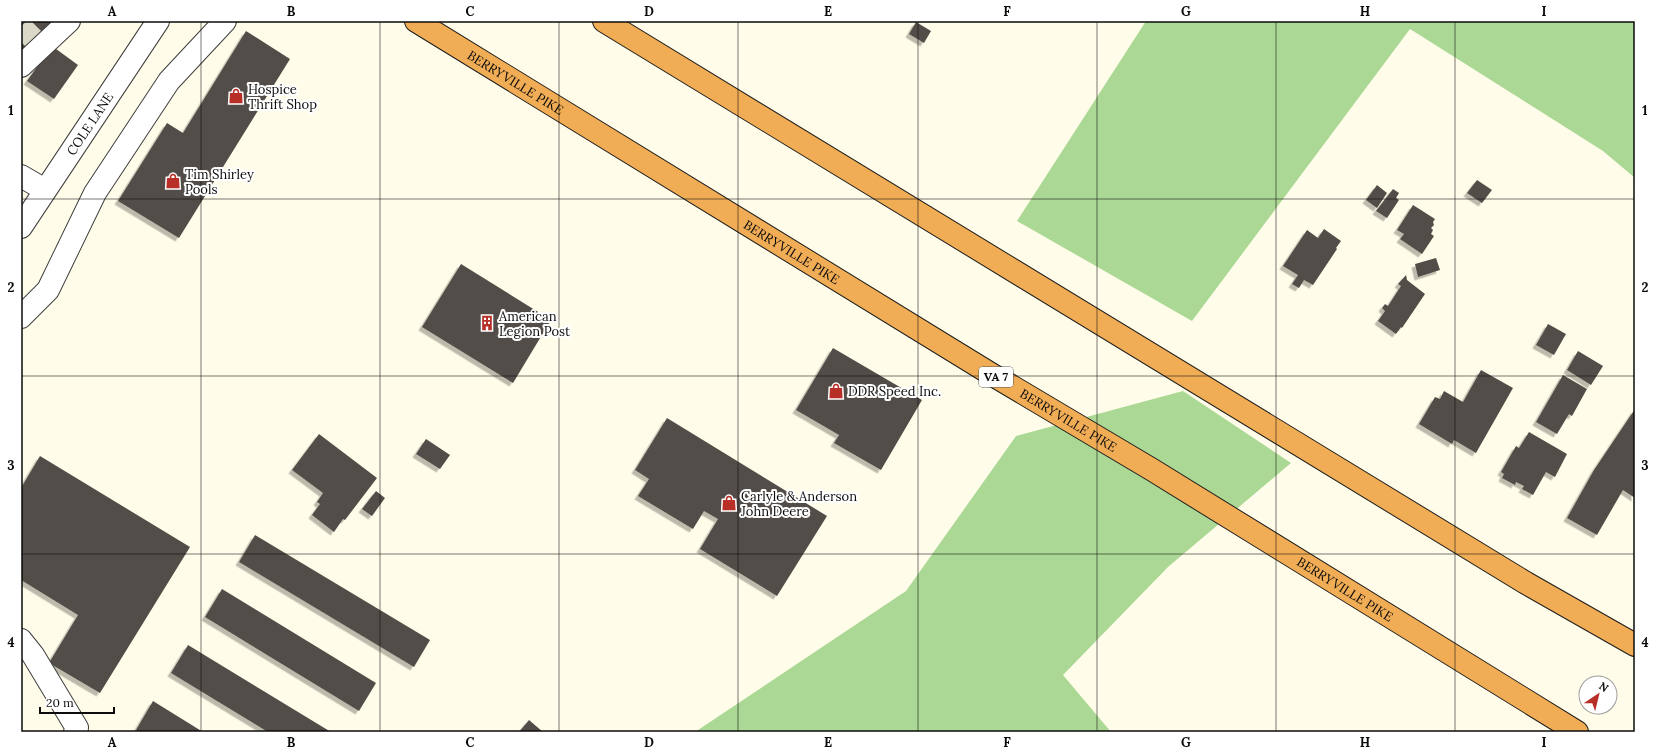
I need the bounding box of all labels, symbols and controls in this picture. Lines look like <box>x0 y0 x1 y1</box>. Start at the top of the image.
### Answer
text: A <box>108 3 117 20</box>
text: B <box>287 3 296 20</box>
text: C <box>466 3 475 20</box>
text: D <box>644 3 654 20</box>
text: E <box>824 3 832 20</box>
text: F <box>1003 3 1011 20</box>
text: G <box>1181 3 1191 20</box>
text: H <box>1360 3 1370 20</box>
text: I <box>1541 3 1547 20</box>
street label: BERRYVILLE PIKE <box>464 47 567 119</box>
place label: Hospice Thrift Shop <box>248 81 317 113</box>
shop icon: Hospice Thrift Shop <box>227 87 245 105</box>
street label: COLE LANE <box>63 89 117 159</box>
text: 1 <box>8 102 14 119</box>
text: 1 <box>1642 102 1648 119</box>
place label: Tim Shirley Pools <box>185 166 254 198</box>
shop icon: Tim Shirley Pools <box>164 172 182 190</box>
street label: BERRYVILLE PIKE <box>740 216 843 288</box>
text: 2 <box>8 279 15 296</box>
text: 2 <box>1642 279 1649 296</box>
place label: American Legion Post <box>498 308 570 340</box>
building icon: American Legion Post <box>478 314 496 332</box>
road number: VA 7 <box>979 367 1013 387</box>
shop icon: DDR Speed Inc. <box>827 382 845 400</box>
place label: DDR Speed Inc. <box>848 383 941 400</box>
street label: BERRYVILLE PIKE <box>1017 385 1120 456</box>
text: 3 <box>7 457 15 474</box>
text: 3 <box>1641 457 1649 474</box>
place label: Carlyle & Anderson John Deere <box>740 488 857 520</box>
shop icon: Carlyle & Anderson John Deere <box>720 494 738 512</box>
street label: BERRYVILLE PIKE <box>1294 553 1396 625</box>
text: 4 <box>7 634 15 651</box>
text: 4 <box>1641 634 1649 651</box>
north arrow <box>1578 675 1618 715</box>
text: N <box>1596 679 1612 695</box>
scale bar <box>40 689 114 715</box>
text: 20 m <box>46 695 74 710</box>
text: A <box>108 734 117 751</box>
text: B <box>287 734 296 751</box>
text: C <box>466 734 475 751</box>
text: D <box>644 734 654 751</box>
text: E <box>824 734 832 751</box>
text: F <box>1003 734 1011 751</box>
text: G <box>1181 734 1191 751</box>
text: H <box>1360 734 1370 751</box>
text: I <box>1541 734 1547 751</box>

